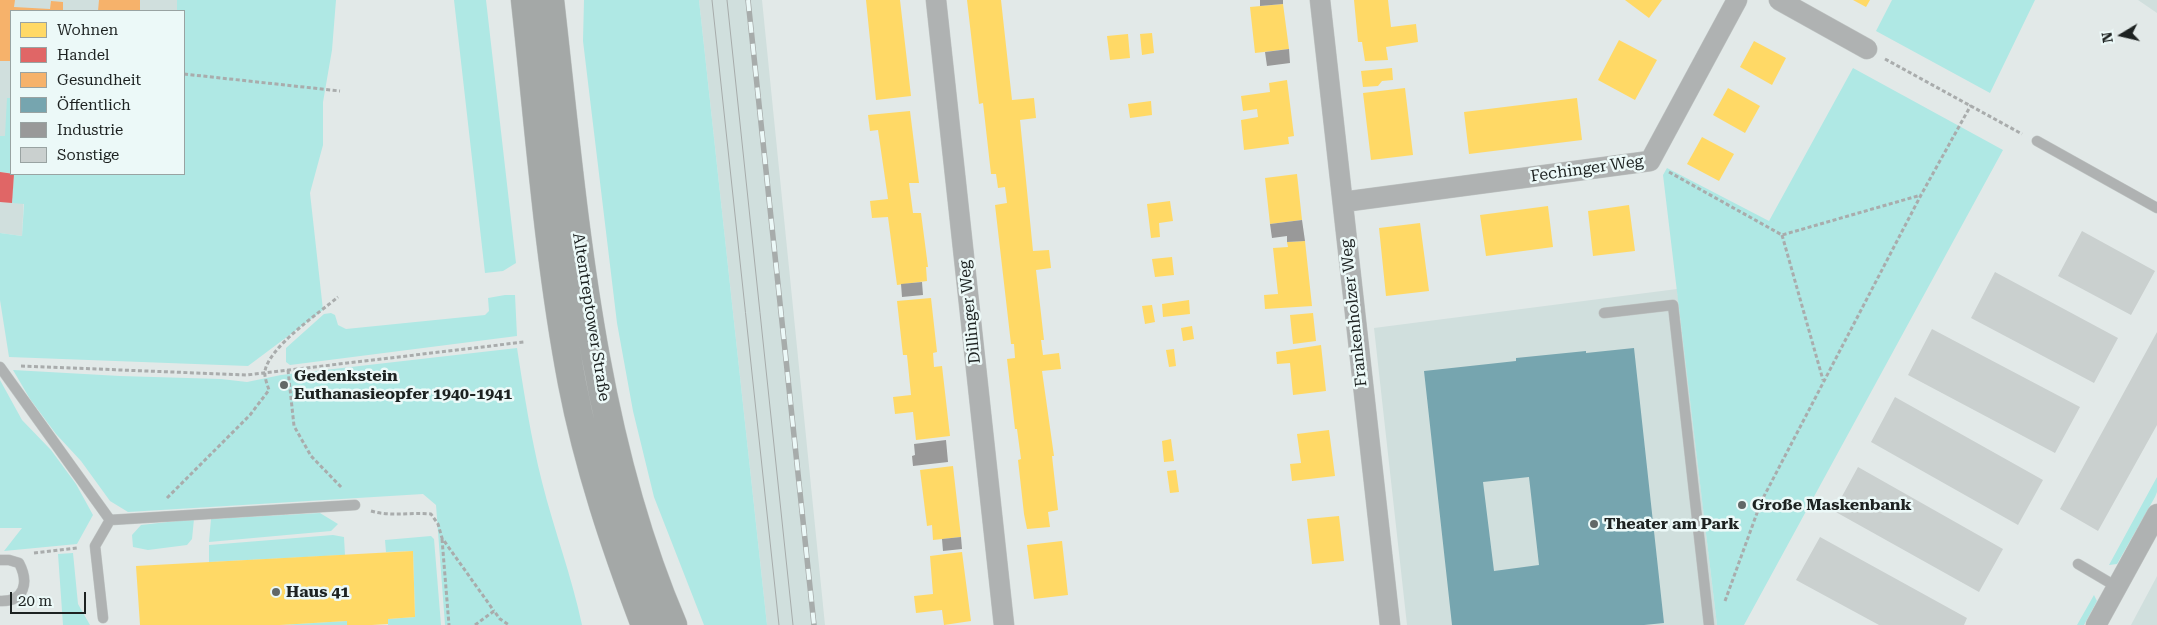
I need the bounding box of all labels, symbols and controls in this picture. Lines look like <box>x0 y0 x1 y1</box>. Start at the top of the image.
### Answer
legend <box>10 10 185 175</box>
north arrow <box>2097 10 2147 60</box>
text: Wohnen <box>57 21 118 39</box>
text: N <box>2098 31 2116 44</box>
text: Handel <box>57 46 110 64</box>
text: Gesundheit <box>57 71 141 89</box>
text: Öffentlich <box>57 96 131 114</box>
text: Industrie <box>57 121 123 139</box>
text: Sonstige <box>57 146 119 164</box>
street label: Fechinger Weg <box>1529 152 1645 186</box>
street label: Altentreptower Straße <box>568 231 614 403</box>
street label: Frankenholzer Weg <box>1337 238 1371 388</box>
street label: Dillinger Weg <box>955 259 985 365</box>
place label: Gedenkstein Euthanasieopfer 1940-1941 <box>294 366 512 404</box>
marker: Gedenkstein Euthanasieopfer 1940-1941 <box>278 379 290 391</box>
place label: Große Maskenbank <box>1752 495 1912 515</box>
marker: Große Maskenbank <box>1736 499 1748 511</box>
place label: Theater am Park <box>1604 514 1739 534</box>
marker: Theater am Park <box>1588 518 1600 530</box>
scale bar <box>12 582 89 614</box>
place label: Haus 41 <box>286 582 349 602</box>
marker: Haus 41 <box>270 586 282 598</box>
text: 20 m <box>18 592 52 610</box>

